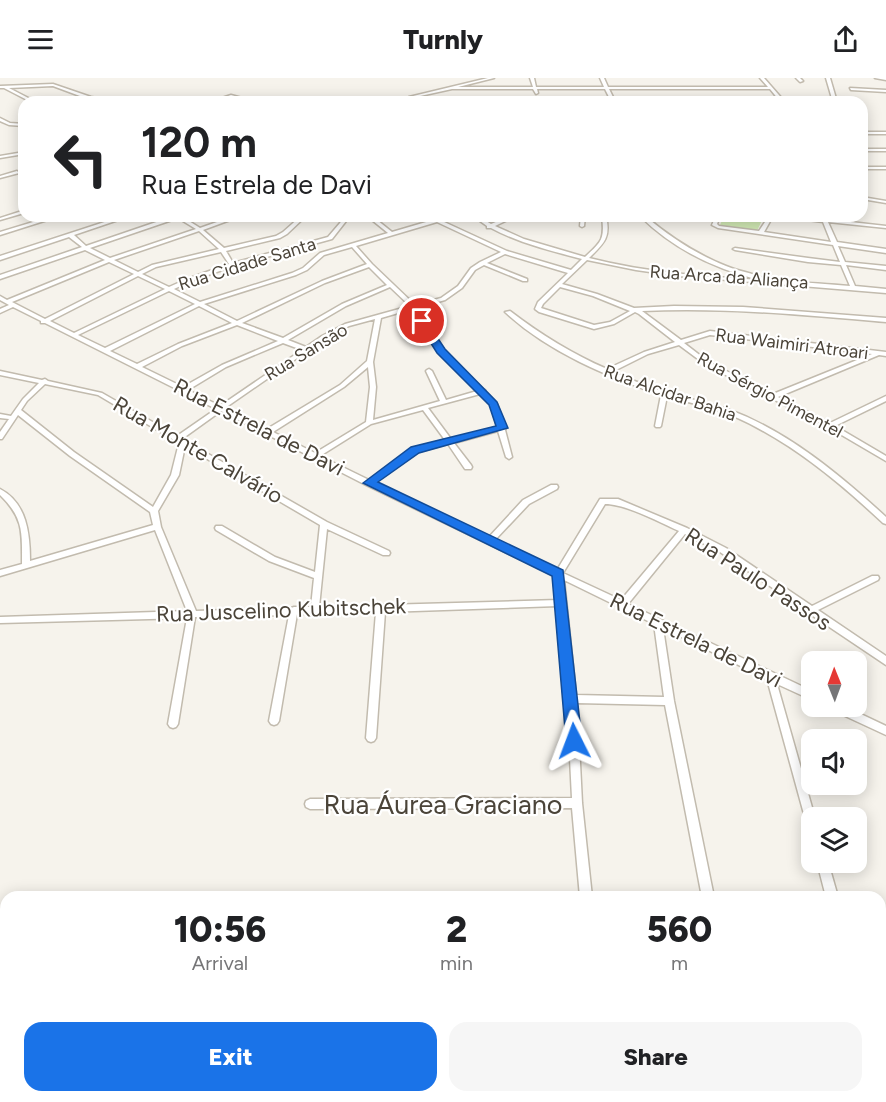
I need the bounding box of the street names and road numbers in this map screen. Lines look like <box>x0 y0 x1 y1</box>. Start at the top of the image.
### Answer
street label: Rua Cidade Santa <box>175 233 319 295</box>
street label: Rua Arca da Aliança <box>649 260 809 294</box>
street label: Rua Sansão <box>260 319 352 385</box>
street label: Rua Waimiri Atroari <box>714 324 870 364</box>
street label: Rua Sérgio Pimentel <box>693 347 847 443</box>
street label: Rua Alcidar Bahia <box>601 360 739 426</box>
street label: Rua Estrela de Davi <box>169 372 349 482</box>
street label: Rua Monte Calvário <box>108 390 288 510</box>
street label: Rua Paulo Passos <box>680 522 836 636</box>
street label: Rua Estrela de Davi <box>605 587 787 693</box>
street label: Rua Juscelino Kubitschek <box>156 592 407 628</box>
street label: Rua Áurea Graciano <box>324 788 562 821</box>

